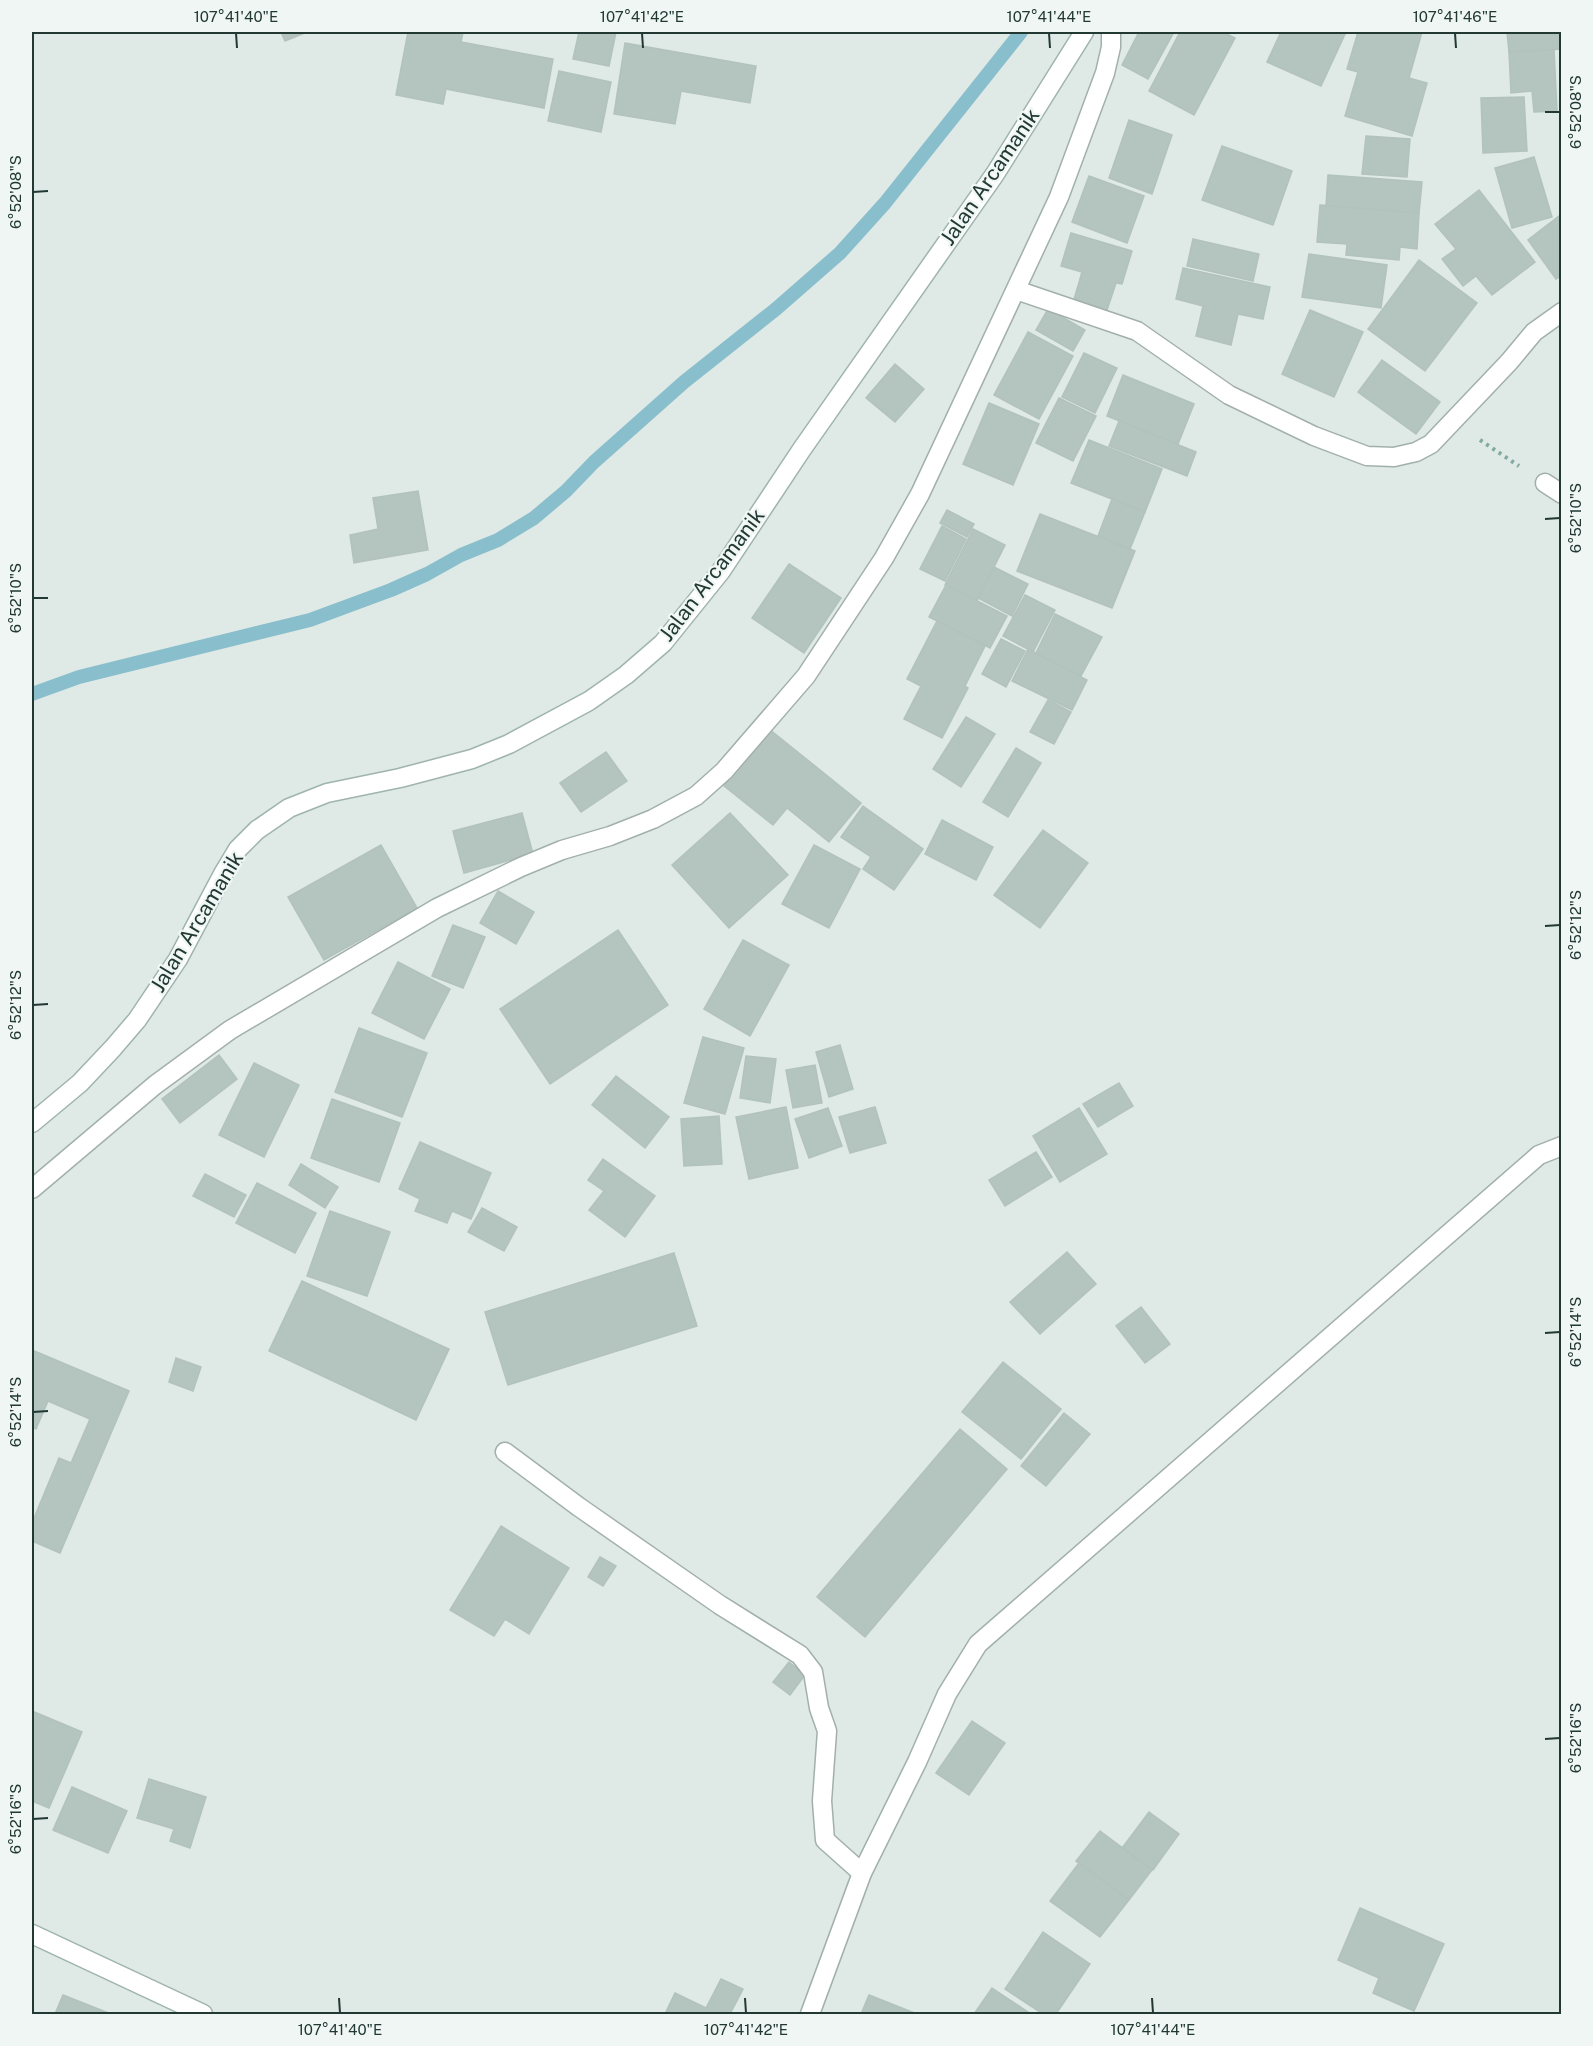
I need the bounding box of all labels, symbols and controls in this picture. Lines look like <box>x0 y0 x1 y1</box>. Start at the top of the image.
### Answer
text: 107°41'40"E <box>194 8 278 25</box>
text: 107°41'42"E <box>600 8 684 25</box>
text: 107°41'44"E <box>1007 8 1091 25</box>
text: 107°41'46"E <box>1413 8 1497 25</box>
text: 6°52'08"S <box>1567 75 1584 149</box>
street label: Jalan Arcamanik <box>935 103 1045 250</box>
text: 6°52'08"S <box>7 155 24 229</box>
text: 6°52'10"S <box>1567 483 1584 553</box>
street label: Jalan Arcamanik <box>654 503 770 646</box>
text: 6°52'10"S <box>7 563 24 633</box>
street label: Jalan Arcamanik <box>145 847 249 997</box>
text: 6°52'12"S <box>1567 890 1584 960</box>
text: 6°52'12"S <box>7 970 24 1040</box>
text: 6°52'14"S <box>1567 1297 1584 1367</box>
text: 6°52'14"S <box>7 1377 24 1447</box>
text: 6°52'16"S <box>1567 1703 1584 1773</box>
text: 6°52'16"S <box>7 1784 24 1854</box>
text: 107°41'40"E <box>298 2021 382 2038</box>
text: 107°41'42"E <box>704 2021 788 2038</box>
text: 107°41'44"E <box>1111 2021 1195 2038</box>

